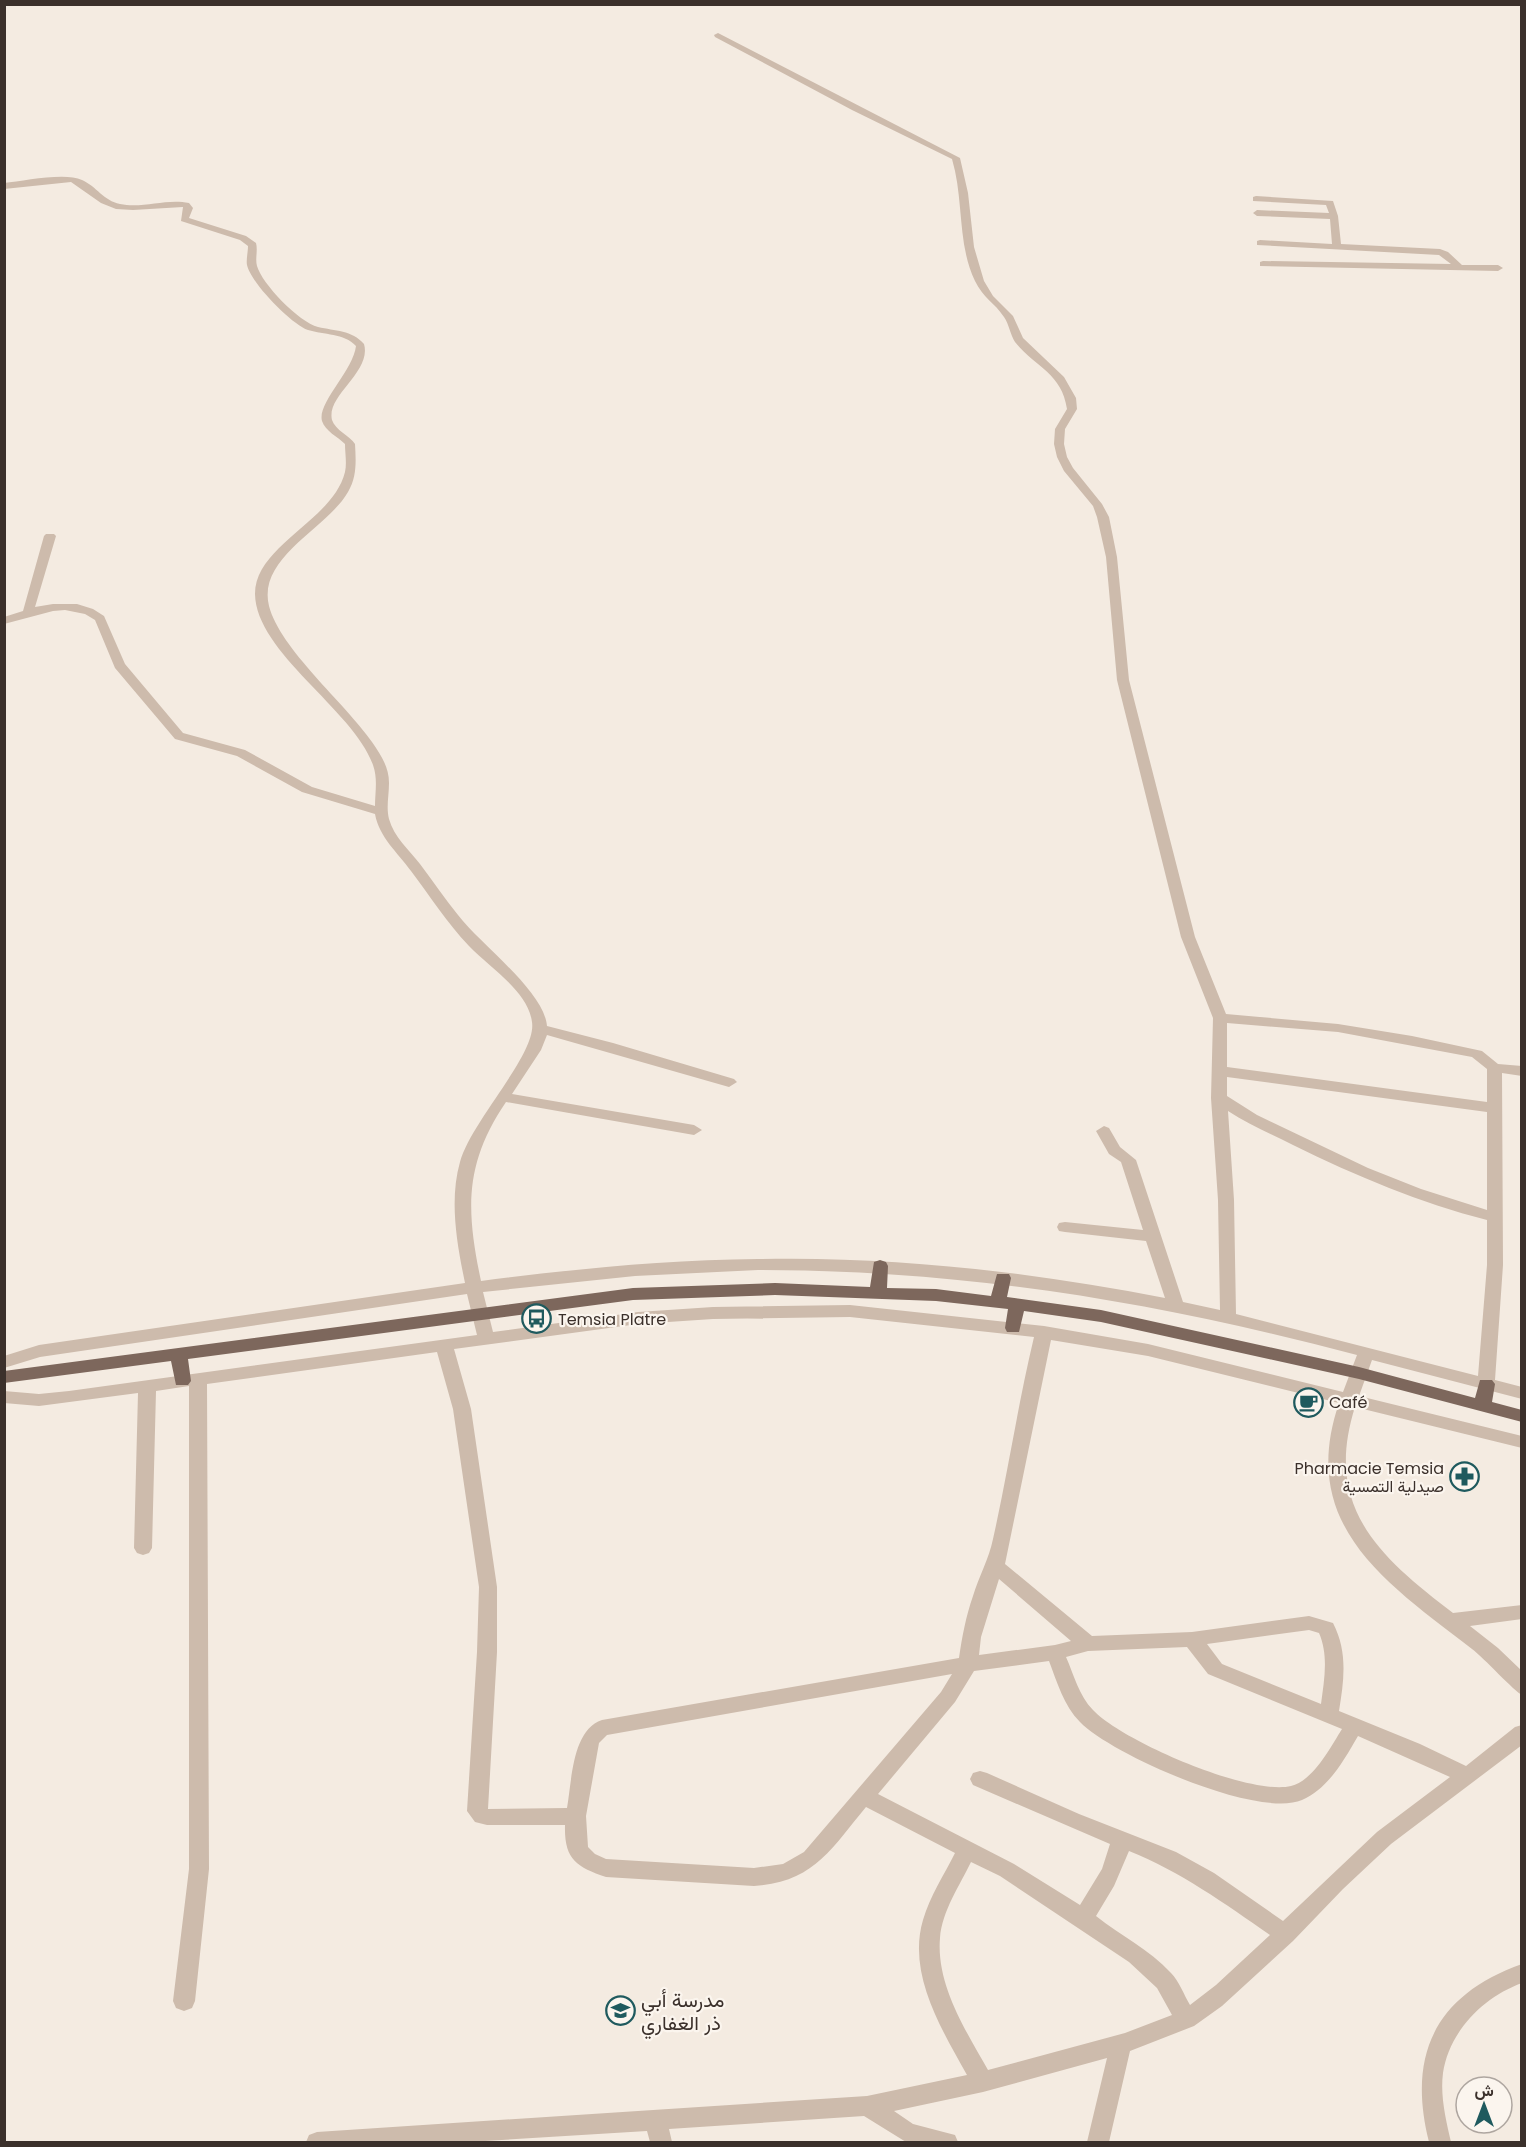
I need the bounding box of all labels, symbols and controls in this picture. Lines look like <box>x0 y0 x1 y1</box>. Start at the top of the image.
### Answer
bus stop icon: Temsia Platre <box>521 1303 553 1335</box>
place label: Temsia Platre <box>558 1308 666 1331</box>
cafe icon: Café <box>1292 1386 1324 1418</box>
place label: Café <box>1329 1391 1367 1414</box>
place label: Pharmacie Temsia صيدلية التمسية <box>1294 1457 1444 1498</box>
pharmacy icon: Pharmacie Temsia صيدلية التمسية <box>1449 1461 1481 1493</box>
place label: مدرسة أبي ذر الغفاري <box>641 1986 724 2040</box>
school or university icon: مدرسة أبي ذر الغفاري <box>604 1995 636 2027</box>
north arrow <box>1454 2075 1514 2135</box>
text: ش <box>1474 2079 1494 2102</box>

